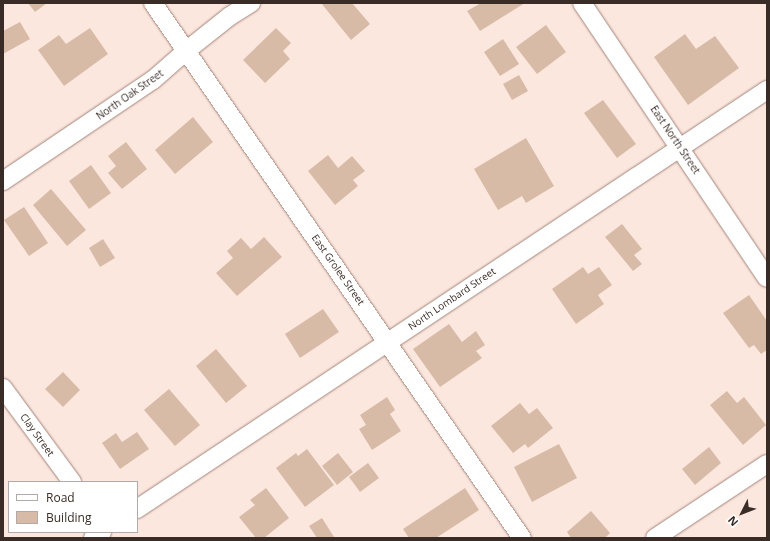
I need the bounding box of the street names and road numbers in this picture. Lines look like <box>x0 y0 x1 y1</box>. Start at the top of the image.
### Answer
street label: North Oak Street <box>94 67 166 123</box>
street label: East North Street <box>648 104 702 176</box>
street label: East Grolee Street <box>309 232 367 308</box>
street label: North Lombard Street <box>406 265 498 333</box>
street label: Clay Street <box>17 411 57 459</box>

